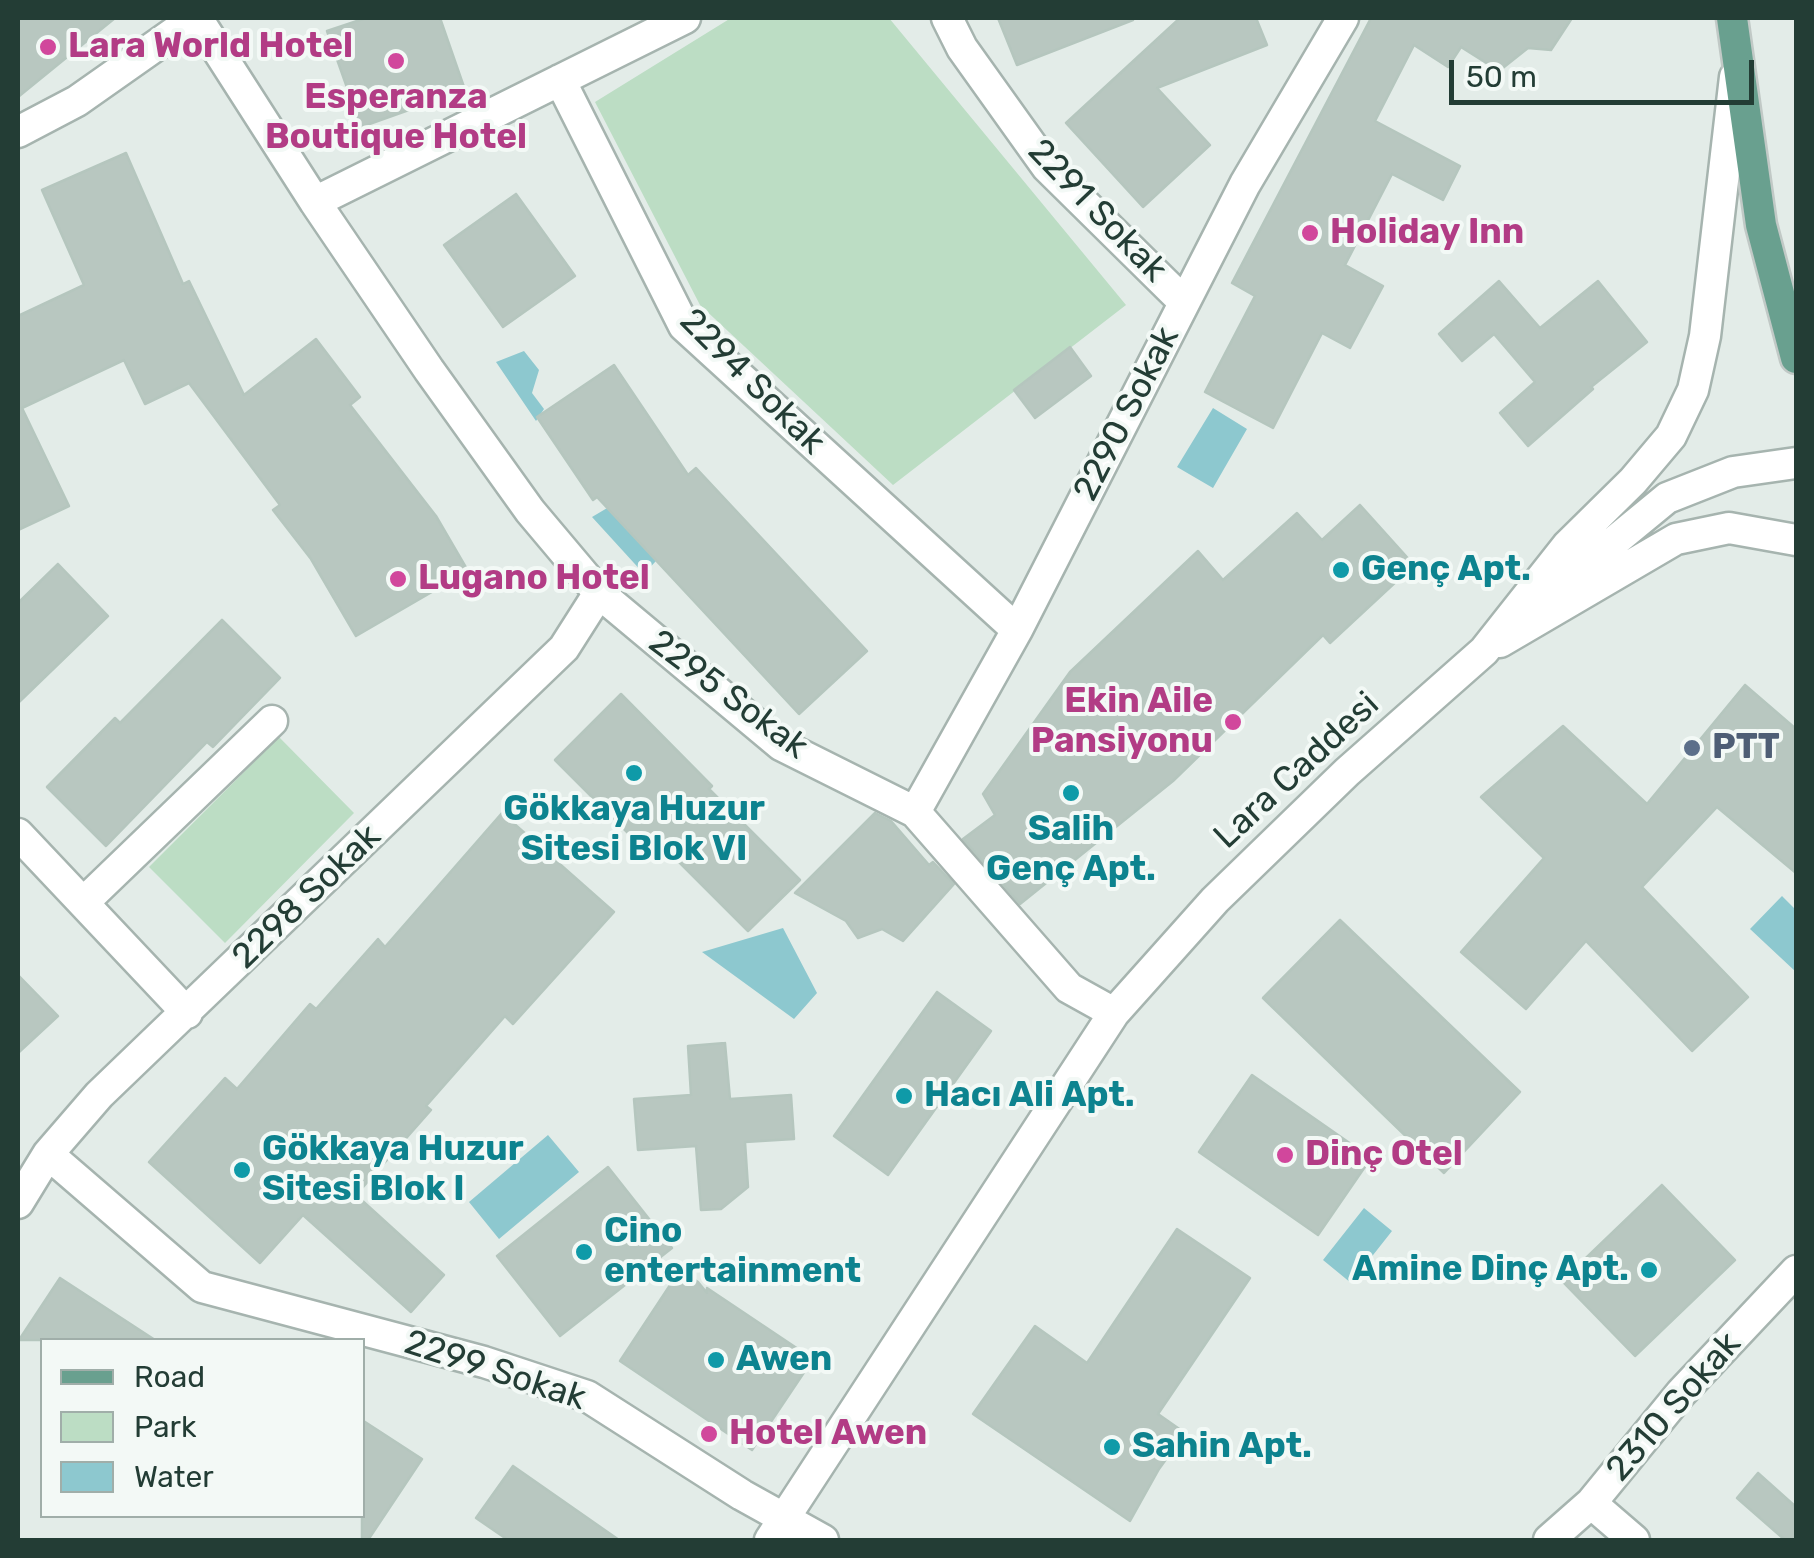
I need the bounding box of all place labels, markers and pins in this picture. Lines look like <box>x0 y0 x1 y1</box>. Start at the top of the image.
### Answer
place label: Lara World Hotel <box>68 26 353 68</box>
marker: Lara World Hotel <box>37 36 59 58</box>
marker: Esperanza Boutique Hotel <box>385 50 407 72</box>
place label: Esperanza Boutique Hotel <box>265 77 527 159</box>
place label: Holiday Inn <box>1330 212 1524 254</box>
marker: Holiday Inn <box>1299 222 1321 244</box>
place label: Genç Apt. <box>1361 549 1531 591</box>
place label: Lugano Hotel <box>418 558 650 600</box>
marker: Genç Apt. <box>1330 559 1352 581</box>
marker: Lugano Hotel <box>387 568 409 590</box>
place label: Ekin Aile Pansiyonu <box>1031 681 1213 763</box>
marker: Ekin Aile Pansiyonu <box>1222 711 1244 733</box>
place label: PTT <box>1712 727 1780 769</box>
marker: PTT <box>1681 737 1703 759</box>
marker: Gökkaya Huzur Sitesi Blok VI <box>623 762 645 784</box>
marker: Salih Genç Apt. <box>1060 782 1082 804</box>
place label: Gökkaya Huzur Sitesi Blok VI <box>503 789 765 871</box>
place label: Salih Genç Apt. <box>986 809 1156 891</box>
place label: Hacı Ali Apt. <box>924 1075 1135 1117</box>
marker: Hacı Ali Apt. <box>893 1085 915 1107</box>
place label: Gökkaya Huzur Sitesi Blok I <box>262 1129 524 1211</box>
place label: Dinç Otel <box>1305 1134 1463 1176</box>
marker: Dinç Otel <box>1274 1144 1296 1166</box>
marker: Gökkaya Huzur Sitesi Blok I <box>231 1159 253 1181</box>
place label: Cino entertainment <box>604 1211 861 1293</box>
marker: Cino entertainment <box>573 1241 595 1263</box>
place label: Amine Dinç Apt. <box>1352 1249 1629 1291</box>
marker: Amine Dinç Apt. <box>1638 1259 1660 1281</box>
place label: Awen <box>736 1339 832 1381</box>
marker: Awen <box>705 1349 727 1371</box>
place label: Hotel Awen <box>729 1413 927 1455</box>
marker: Hotel Awen <box>698 1423 720 1445</box>
place label: Sahin Apt. <box>1132 1426 1312 1468</box>
marker: Sahin Apt. <box>1101 1436 1123 1458</box>

